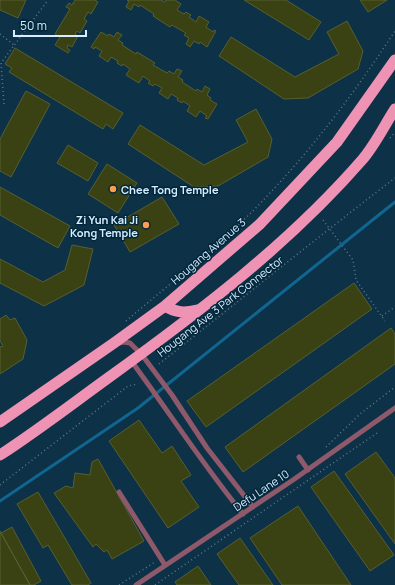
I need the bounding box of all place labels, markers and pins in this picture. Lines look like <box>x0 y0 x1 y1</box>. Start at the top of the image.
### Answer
place label: Chee Tong Temple <box>121 182 219 197</box>
marker: Chee Tong Temple <box>108 184 118 194</box>
place label: Zi Yun Kai Ji Kong Temple <box>70 212 138 240</box>
marker: Zi Yun Kai Ji Kong Temple <box>141 220 151 230</box>

